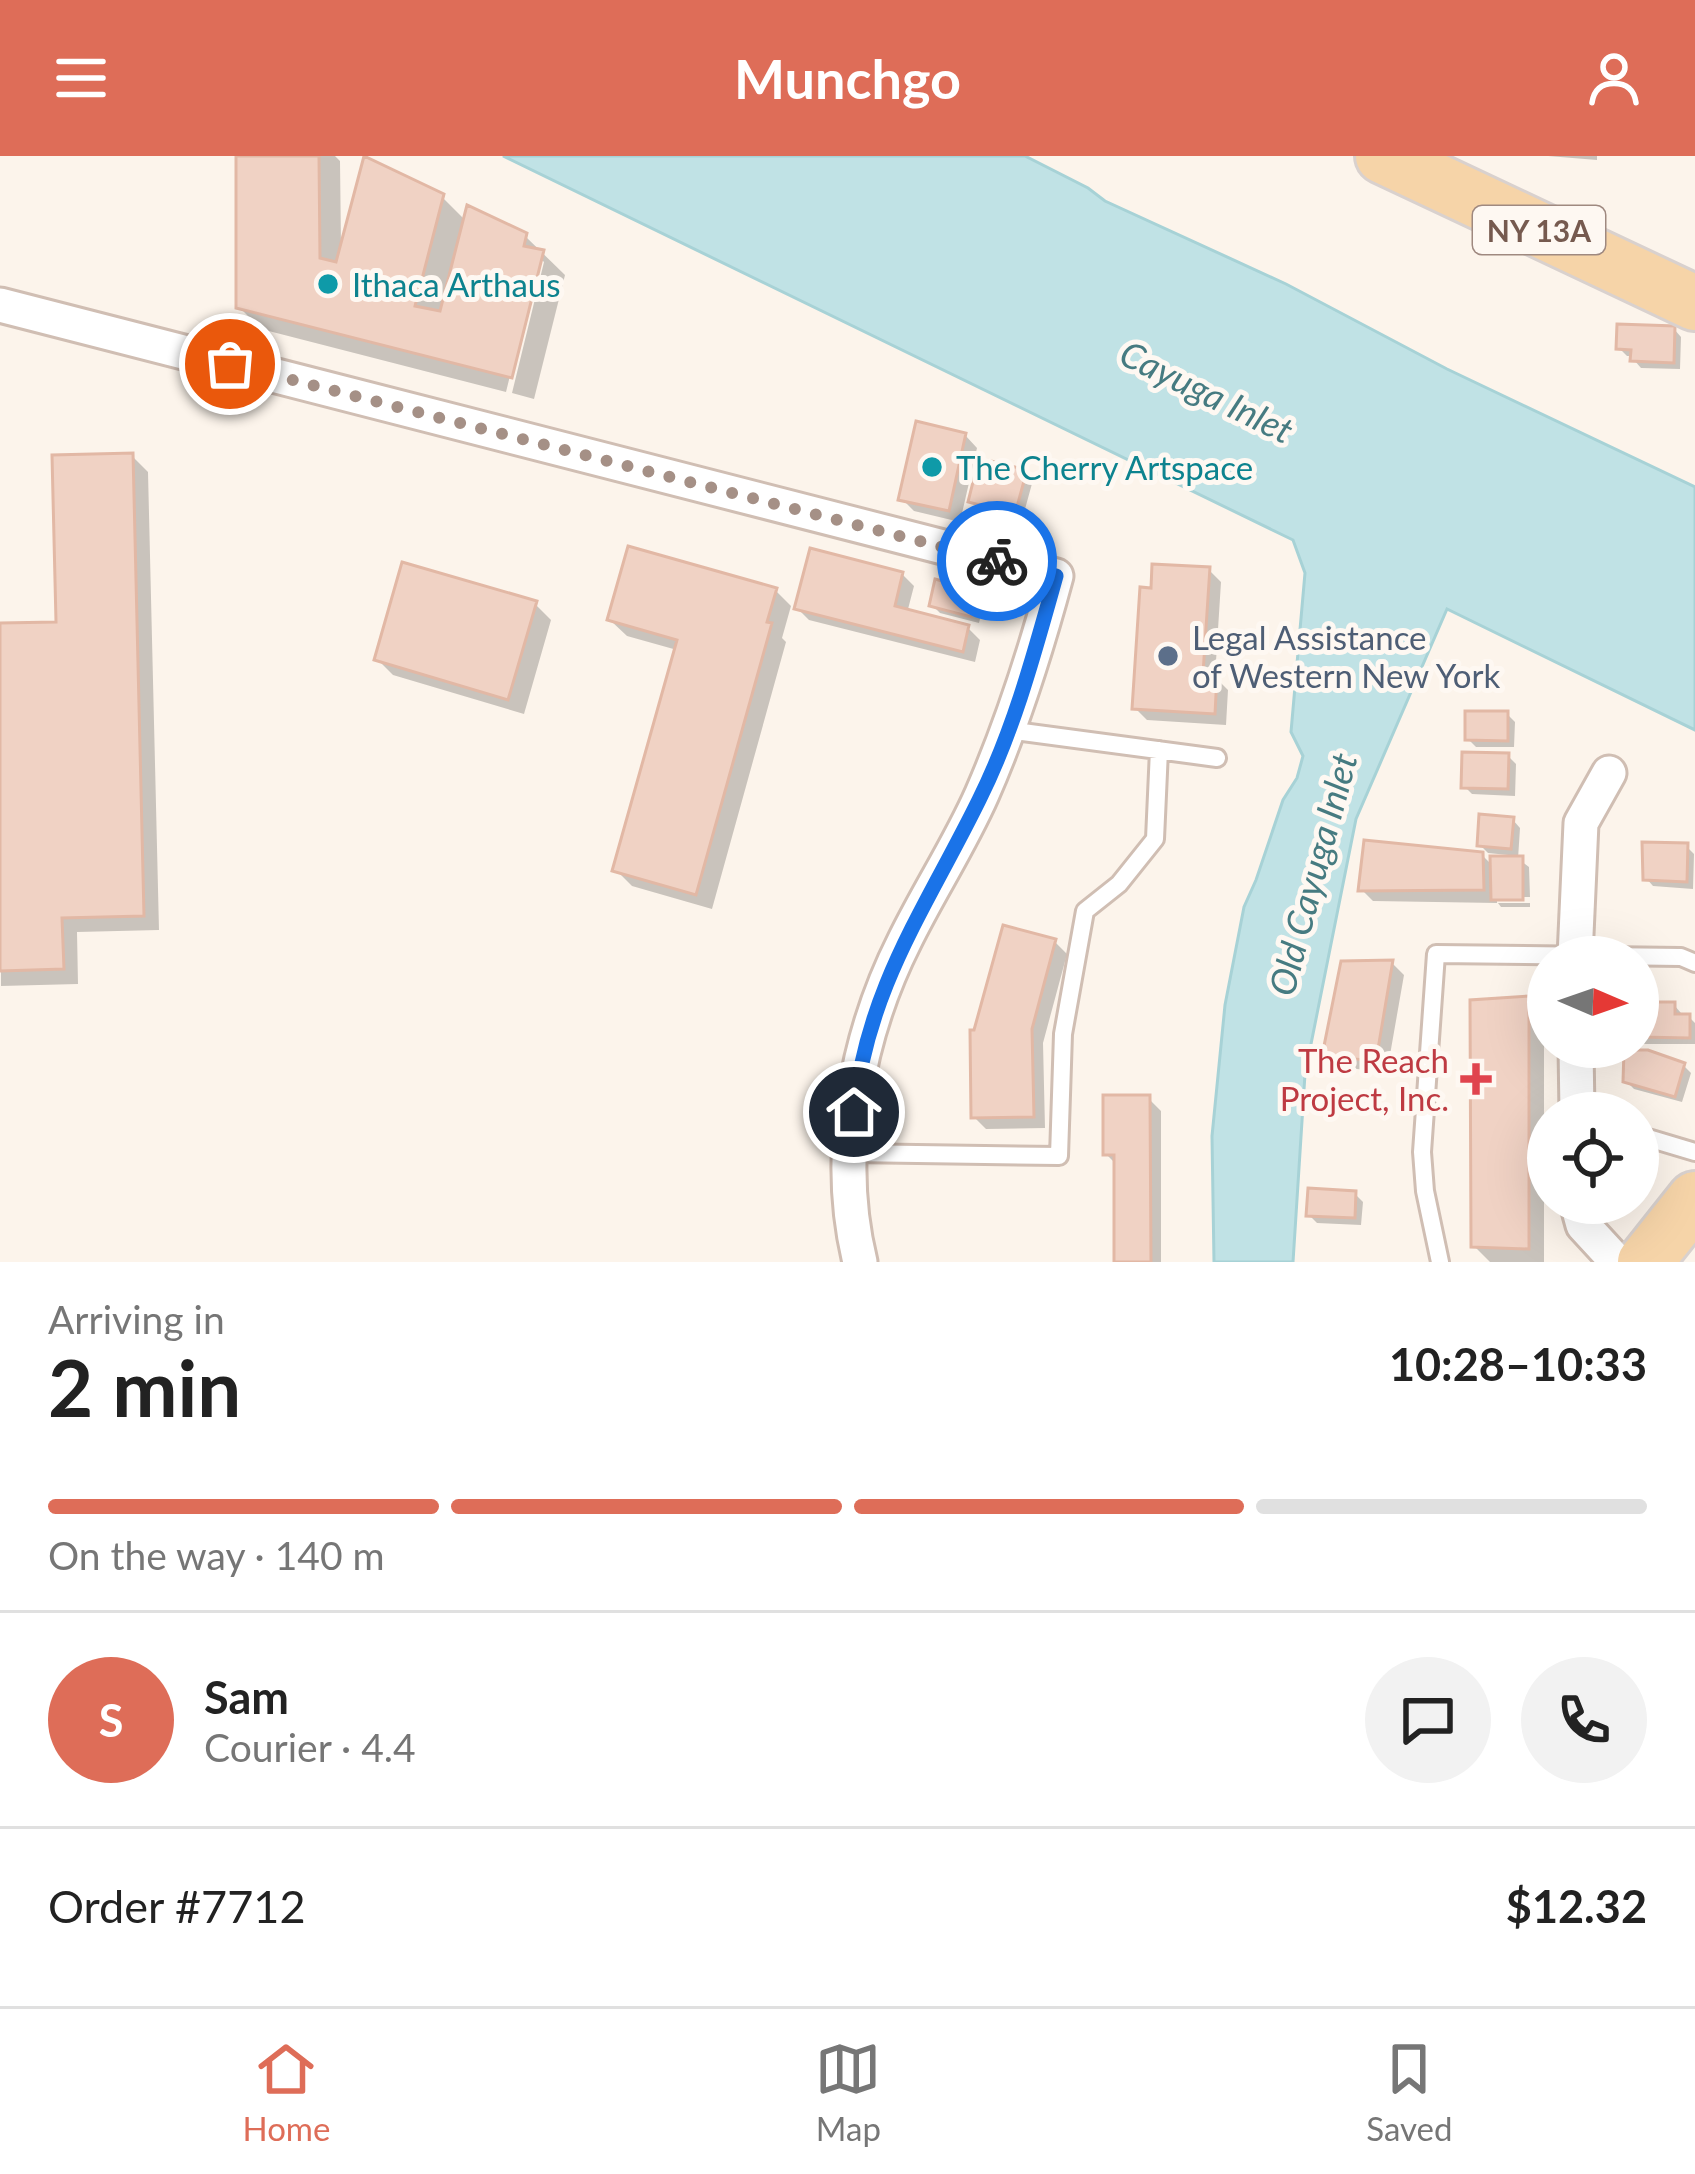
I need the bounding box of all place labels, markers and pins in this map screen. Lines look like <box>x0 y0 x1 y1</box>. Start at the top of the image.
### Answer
place label: Ithaca Arthaus <box>352 264 561 304</box>
marker: Ithaca Arthaus <box>315 271 341 297</box>
pin <box>179 313 281 415</box>
place label: The Cherry Artspace <box>956 447 1253 487</box>
marker: The Cherry Artspace <box>919 454 945 480</box>
place label: Legal Assistance of Western New York <box>1192 617 1500 695</box>
marker: Legal Assistance of Western New York <box>1155 643 1181 669</box>
place label: The Reach Project, Inc. <box>1280 1040 1449 1118</box>
pin <box>803 1061 905 1163</box>
marker: The Reach Project, Inc. <box>1460 1063 1492 1095</box>

